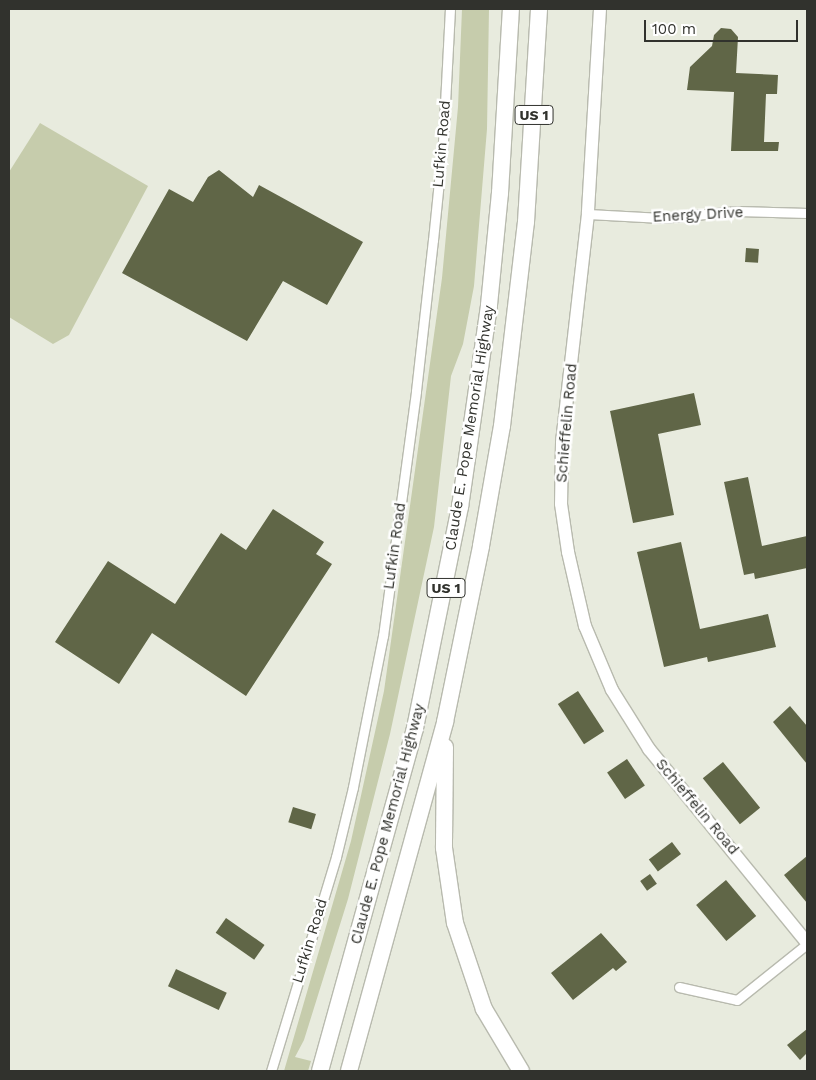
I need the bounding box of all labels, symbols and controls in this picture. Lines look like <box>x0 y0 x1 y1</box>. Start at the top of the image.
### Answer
scale bar <box>646 10 800 42</box>
text: 100 m <box>652 20 696 38</box>
street label: Lufkin Road <box>429 100 455 188</box>
road number: US 1 <box>514 104 554 126</box>
street label: Energy Drive <box>652 204 744 226</box>
street label: Claude E. Pope Memorial Highway <box>442 304 498 552</box>
street label: Schieffelin Road <box>553 363 581 483</box>
street label: Lufkin Road <box>380 501 410 591</box>
road number: US 1 <box>426 576 466 600</box>
street label: Claude E. Pope Memorial Highway <box>347 701 429 947</box>
street label: Schieffelin Road <box>652 755 742 859</box>
street label: Lufkin Road <box>289 897 331 985</box>

